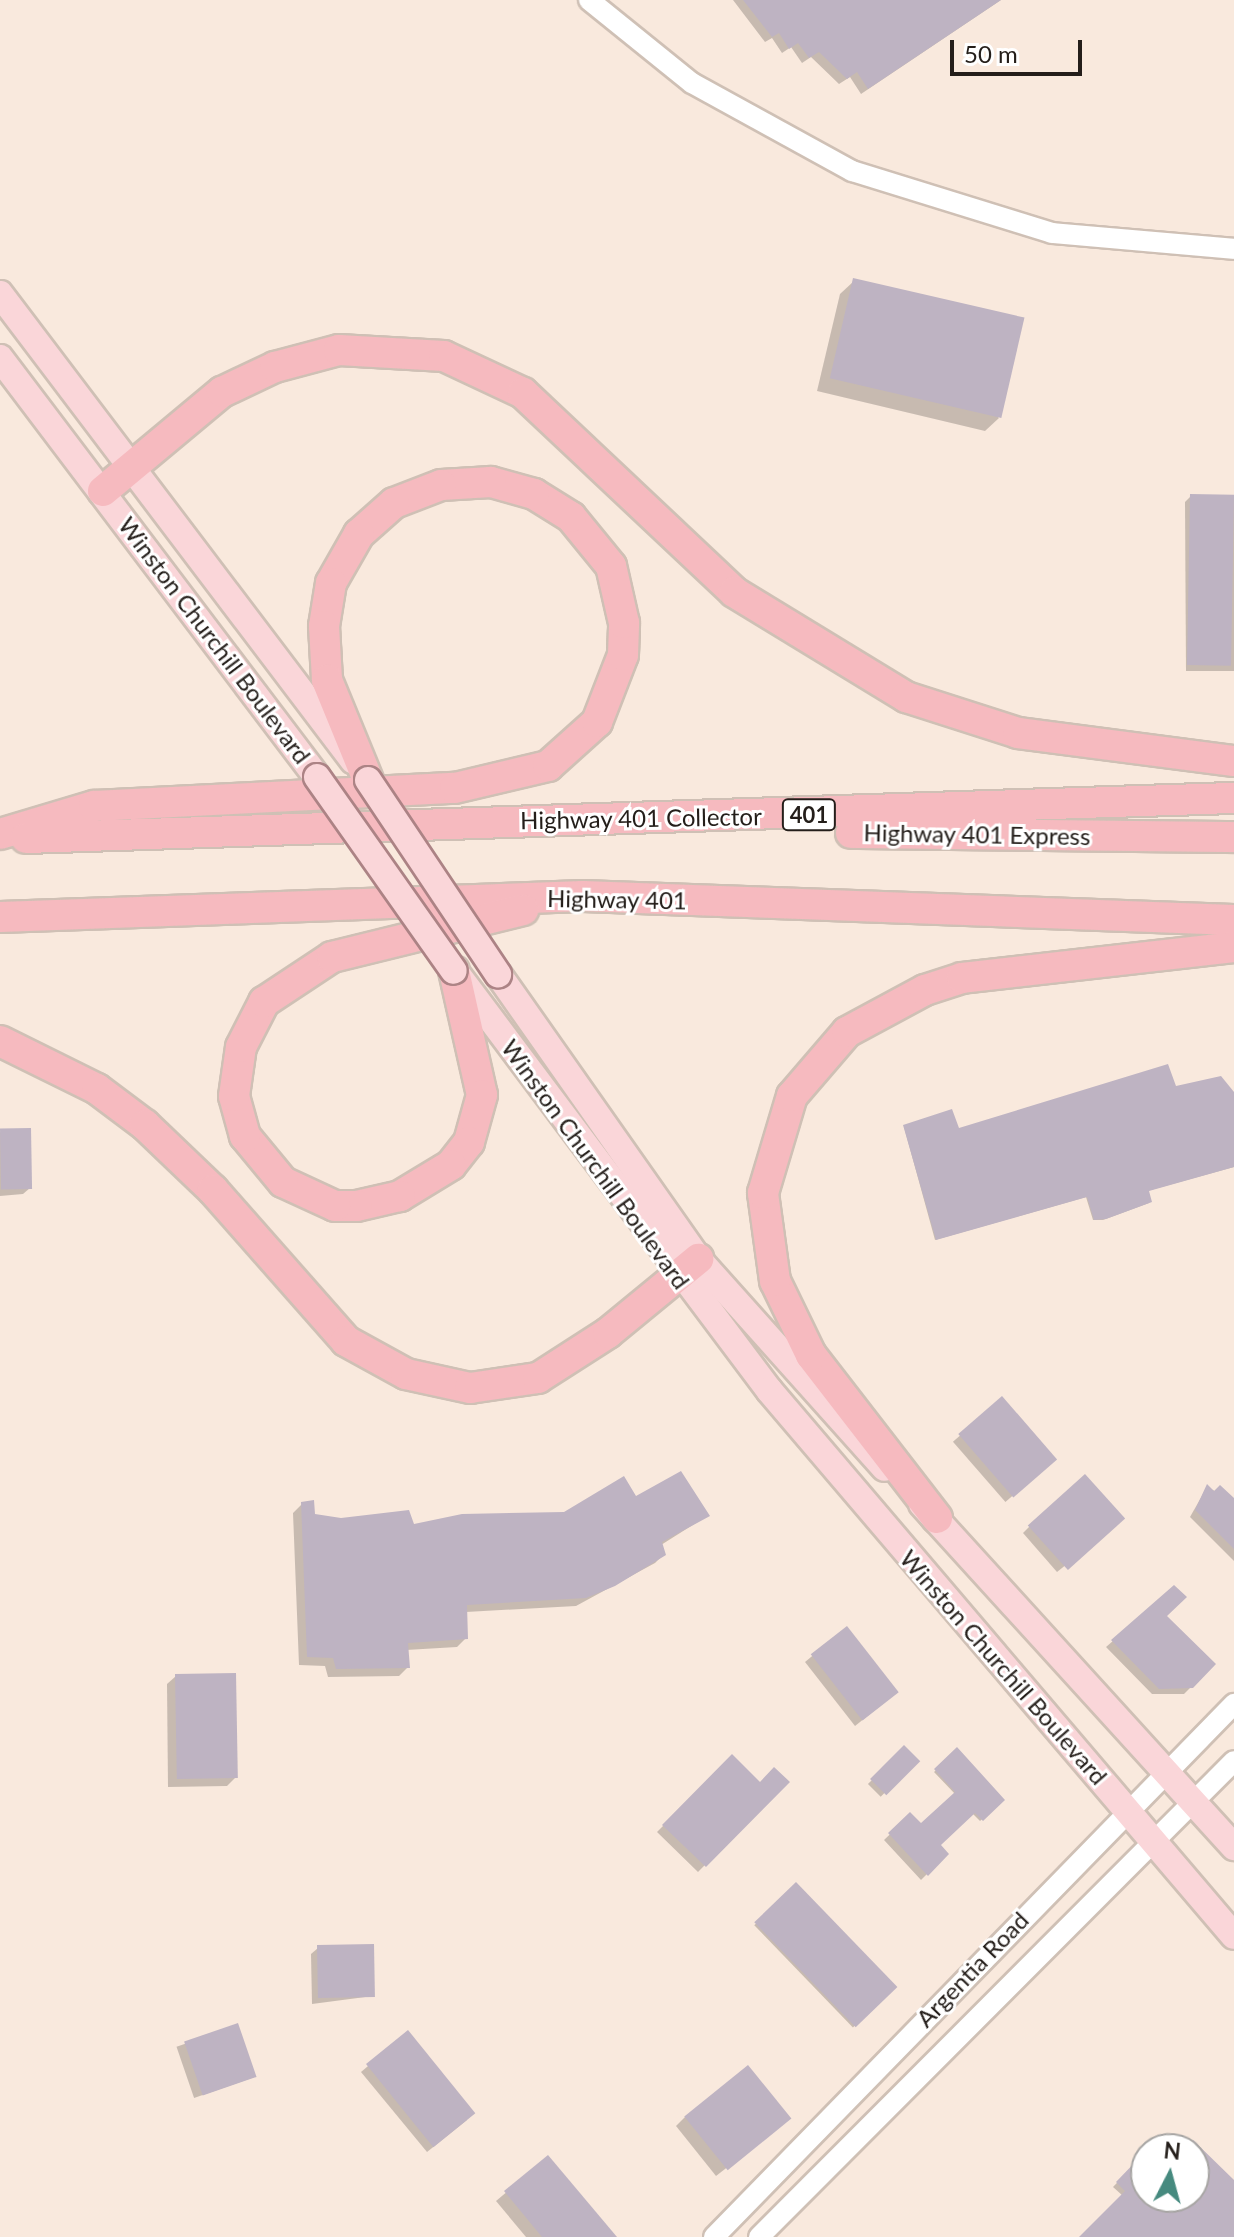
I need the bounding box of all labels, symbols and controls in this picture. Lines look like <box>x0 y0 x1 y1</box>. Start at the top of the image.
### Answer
scale bar <box>954 24 1086 74</box>
text: 50 m <box>964 39 1018 68</box>
street label: Winston Churchill Boulevard <box>113 511 317 769</box>
road number: 401 <box>781 797 837 833</box>
street label: Highway 401 Collector <box>520 801 762 835</box>
street label: Highway 401 Express <box>863 818 1091 850</box>
street label: Highway 401 <box>547 883 687 915</box>
street label: Winston Churchill Boulevard <box>496 1034 696 1294</box>
street label: Winston Churchill Boulevard <box>894 1544 1114 1790</box>
street label: Argentia Road <box>910 1905 1034 2033</box>
north arrow <box>1130 2133 1210 2213</box>
text: N <box>1163 2136 1182 2165</box>

